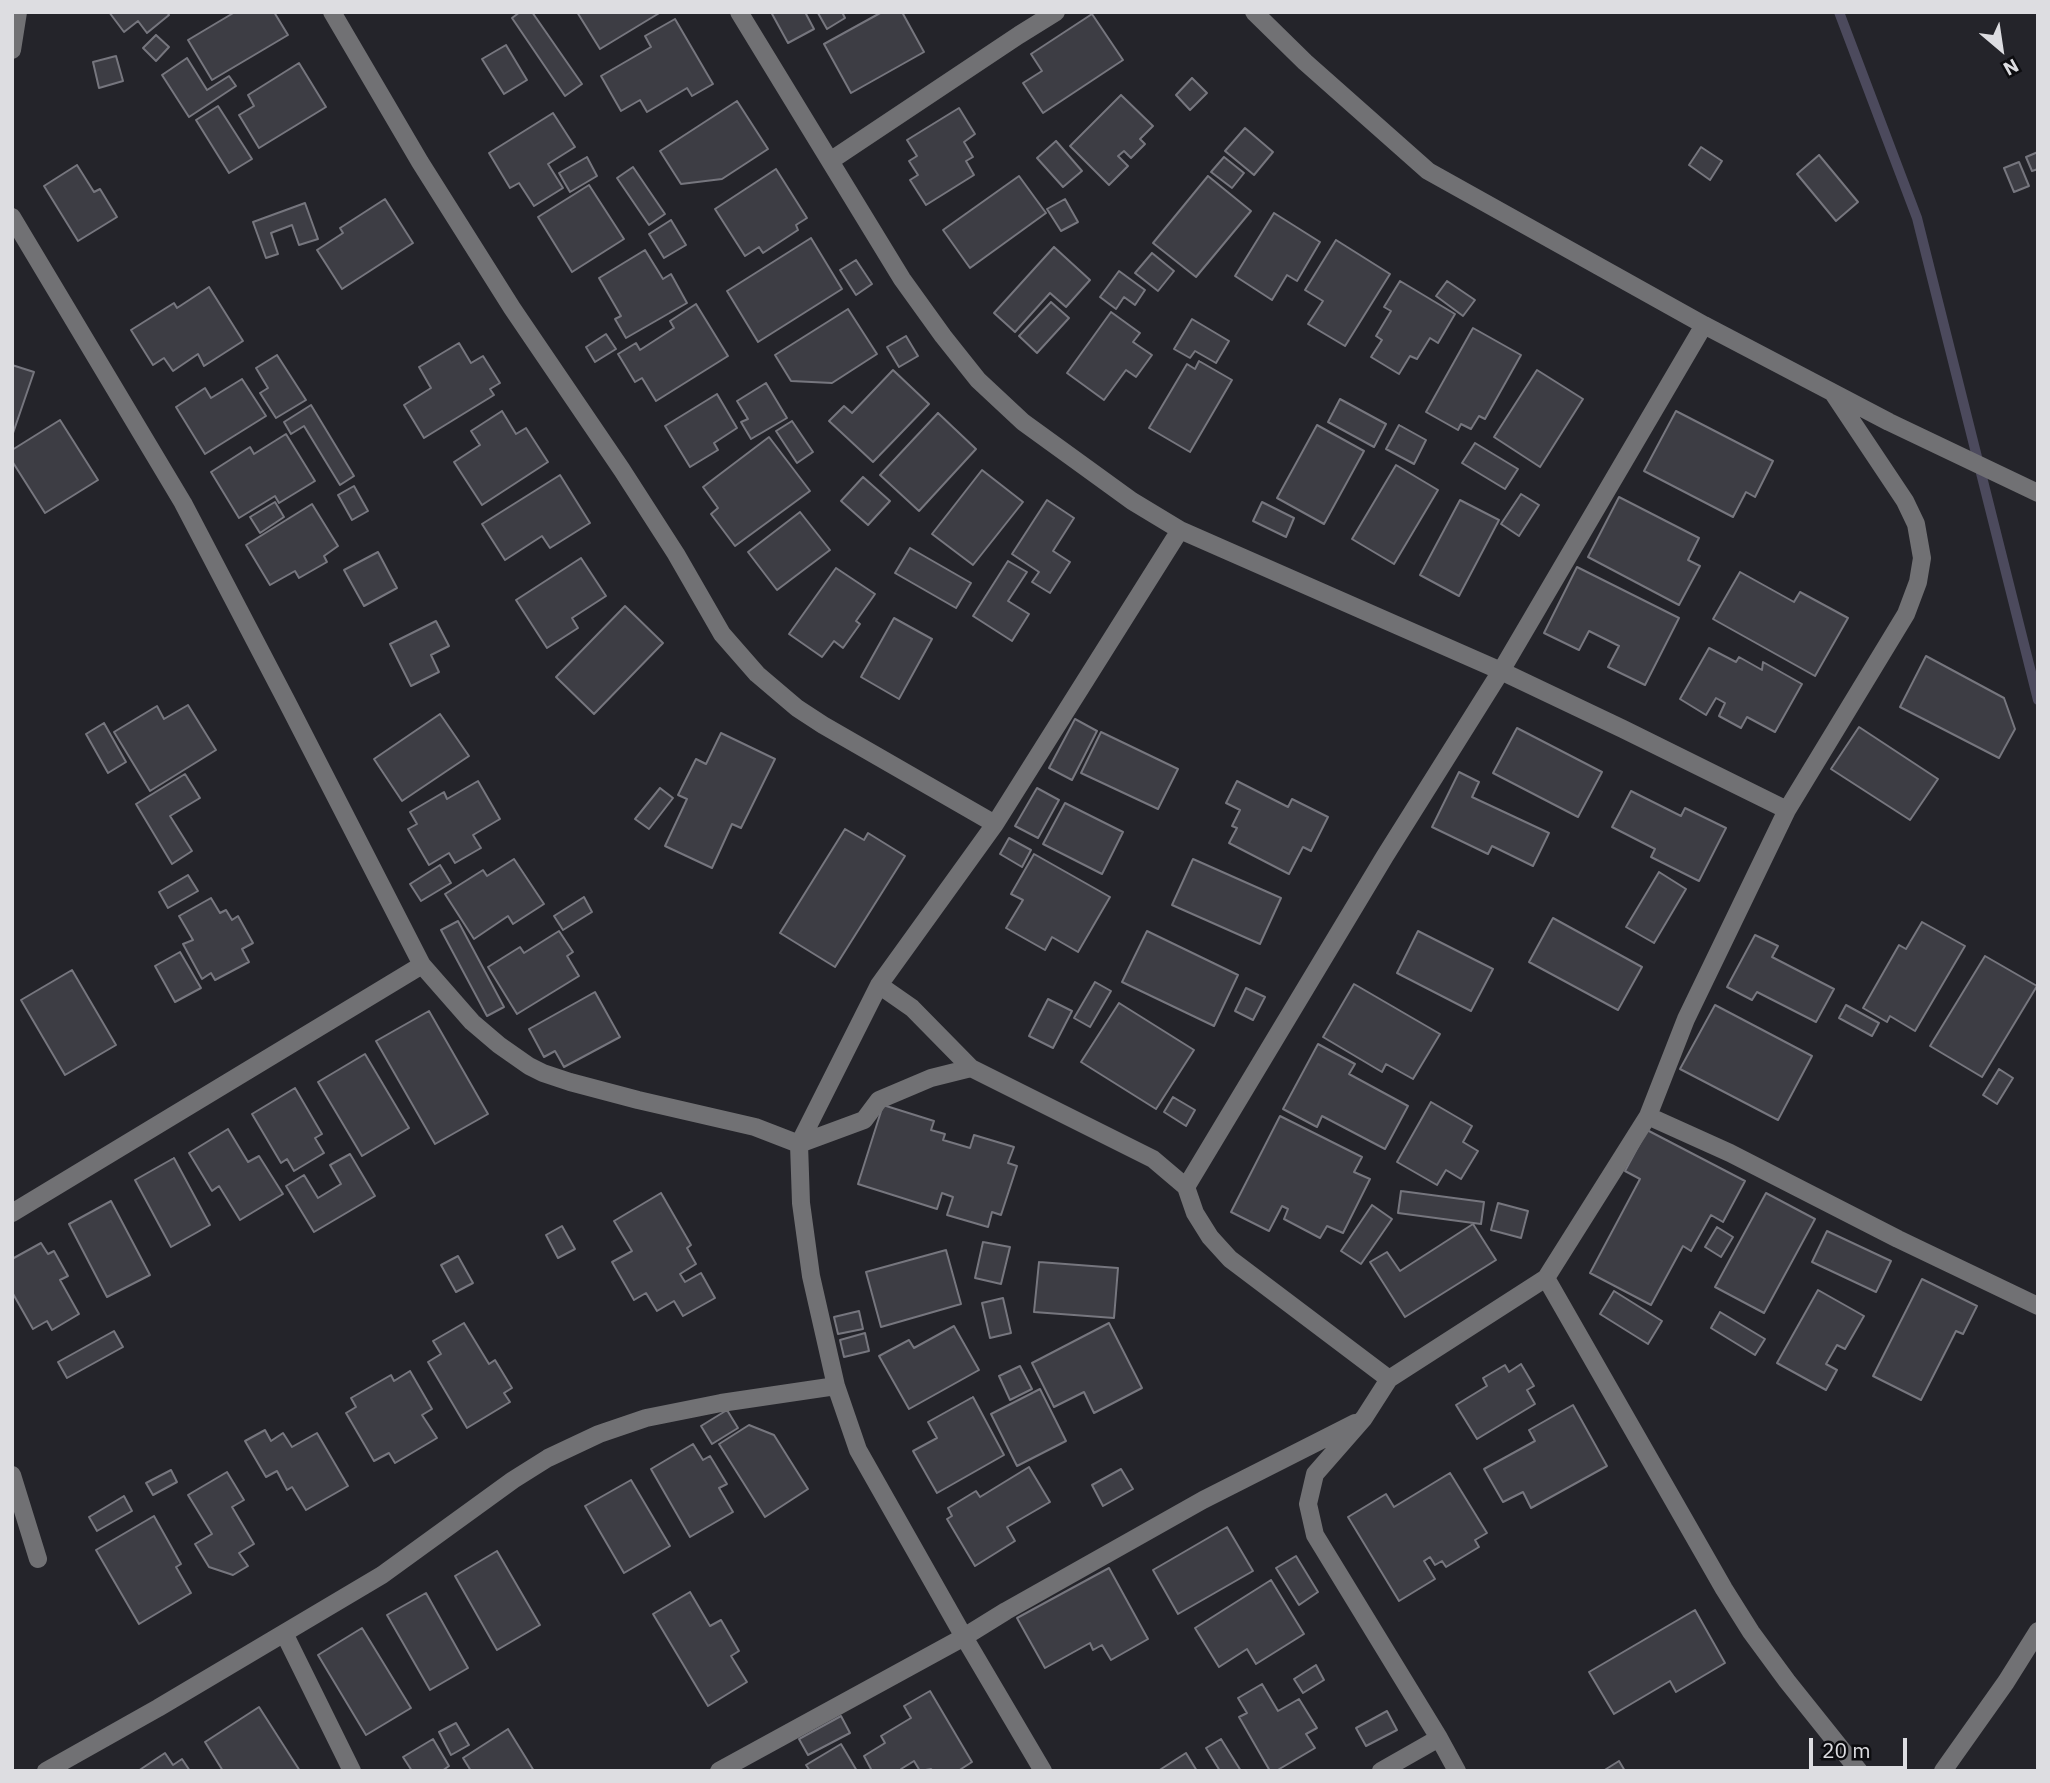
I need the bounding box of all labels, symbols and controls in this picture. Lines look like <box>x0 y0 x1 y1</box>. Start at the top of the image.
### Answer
north arrow <box>1966 14 2036 84</box>
text: N <box>1999 54 2023 81</box>
scale bar <box>1812 1724 1910 1768</box>
text: 20 m <box>1822 1736 1871 1764</box>

